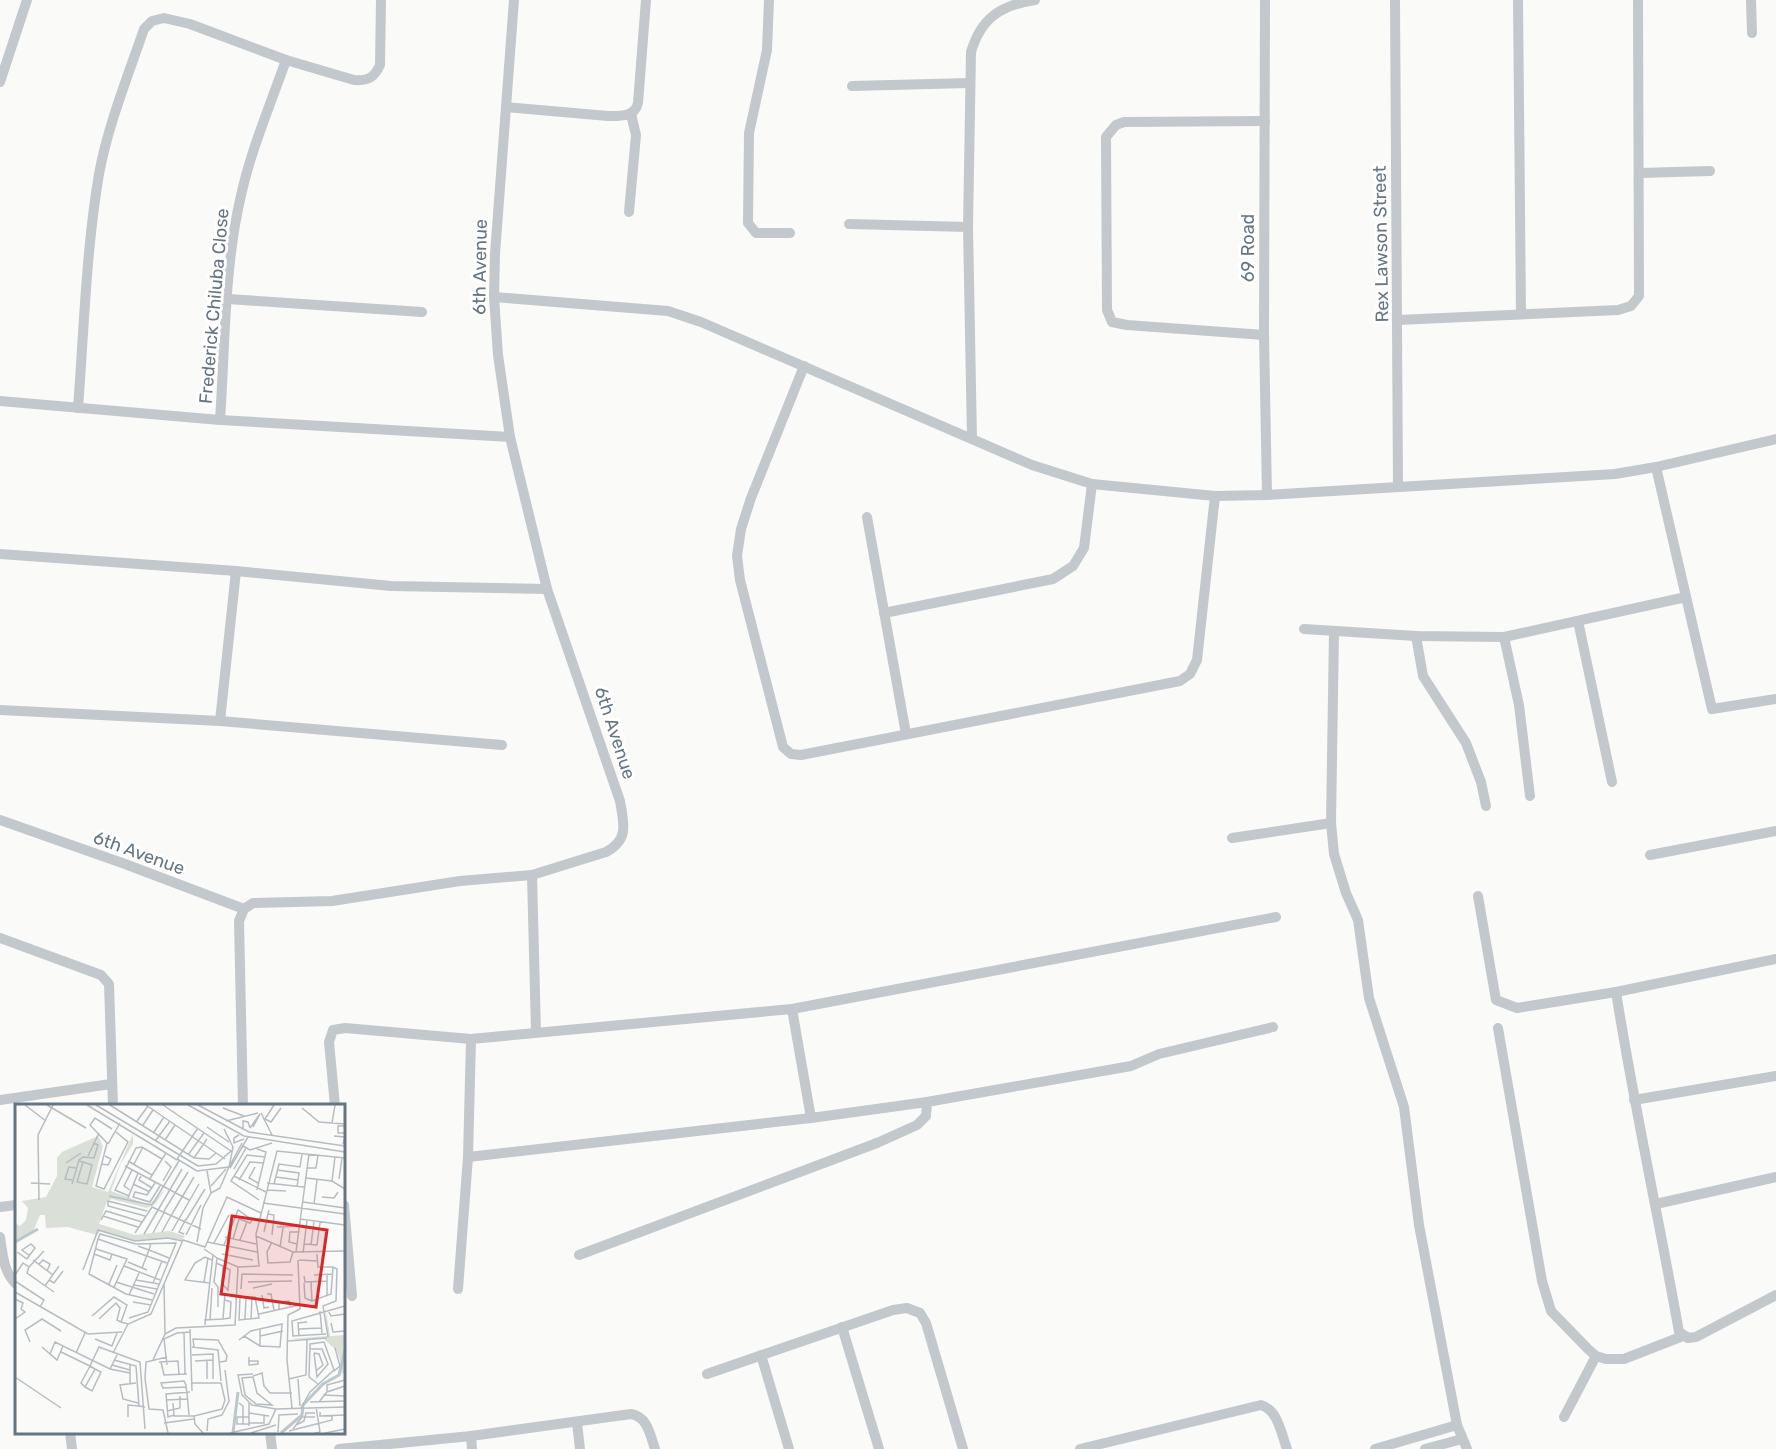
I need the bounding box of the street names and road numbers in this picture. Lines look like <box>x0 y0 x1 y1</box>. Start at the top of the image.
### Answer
street label: Rex Lawson Street <box>1369 165 1393 323</box>
street label: Frederick Chiluba Close <box>195 207 233 405</box>
street label: 69 Road <box>1237 214 1259 282</box>
street label: 6th Avenue <box>468 219 492 315</box>
street label: 6th Avenue <box>590 684 640 782</box>
street label: 6th Avenue <box>90 826 188 880</box>

